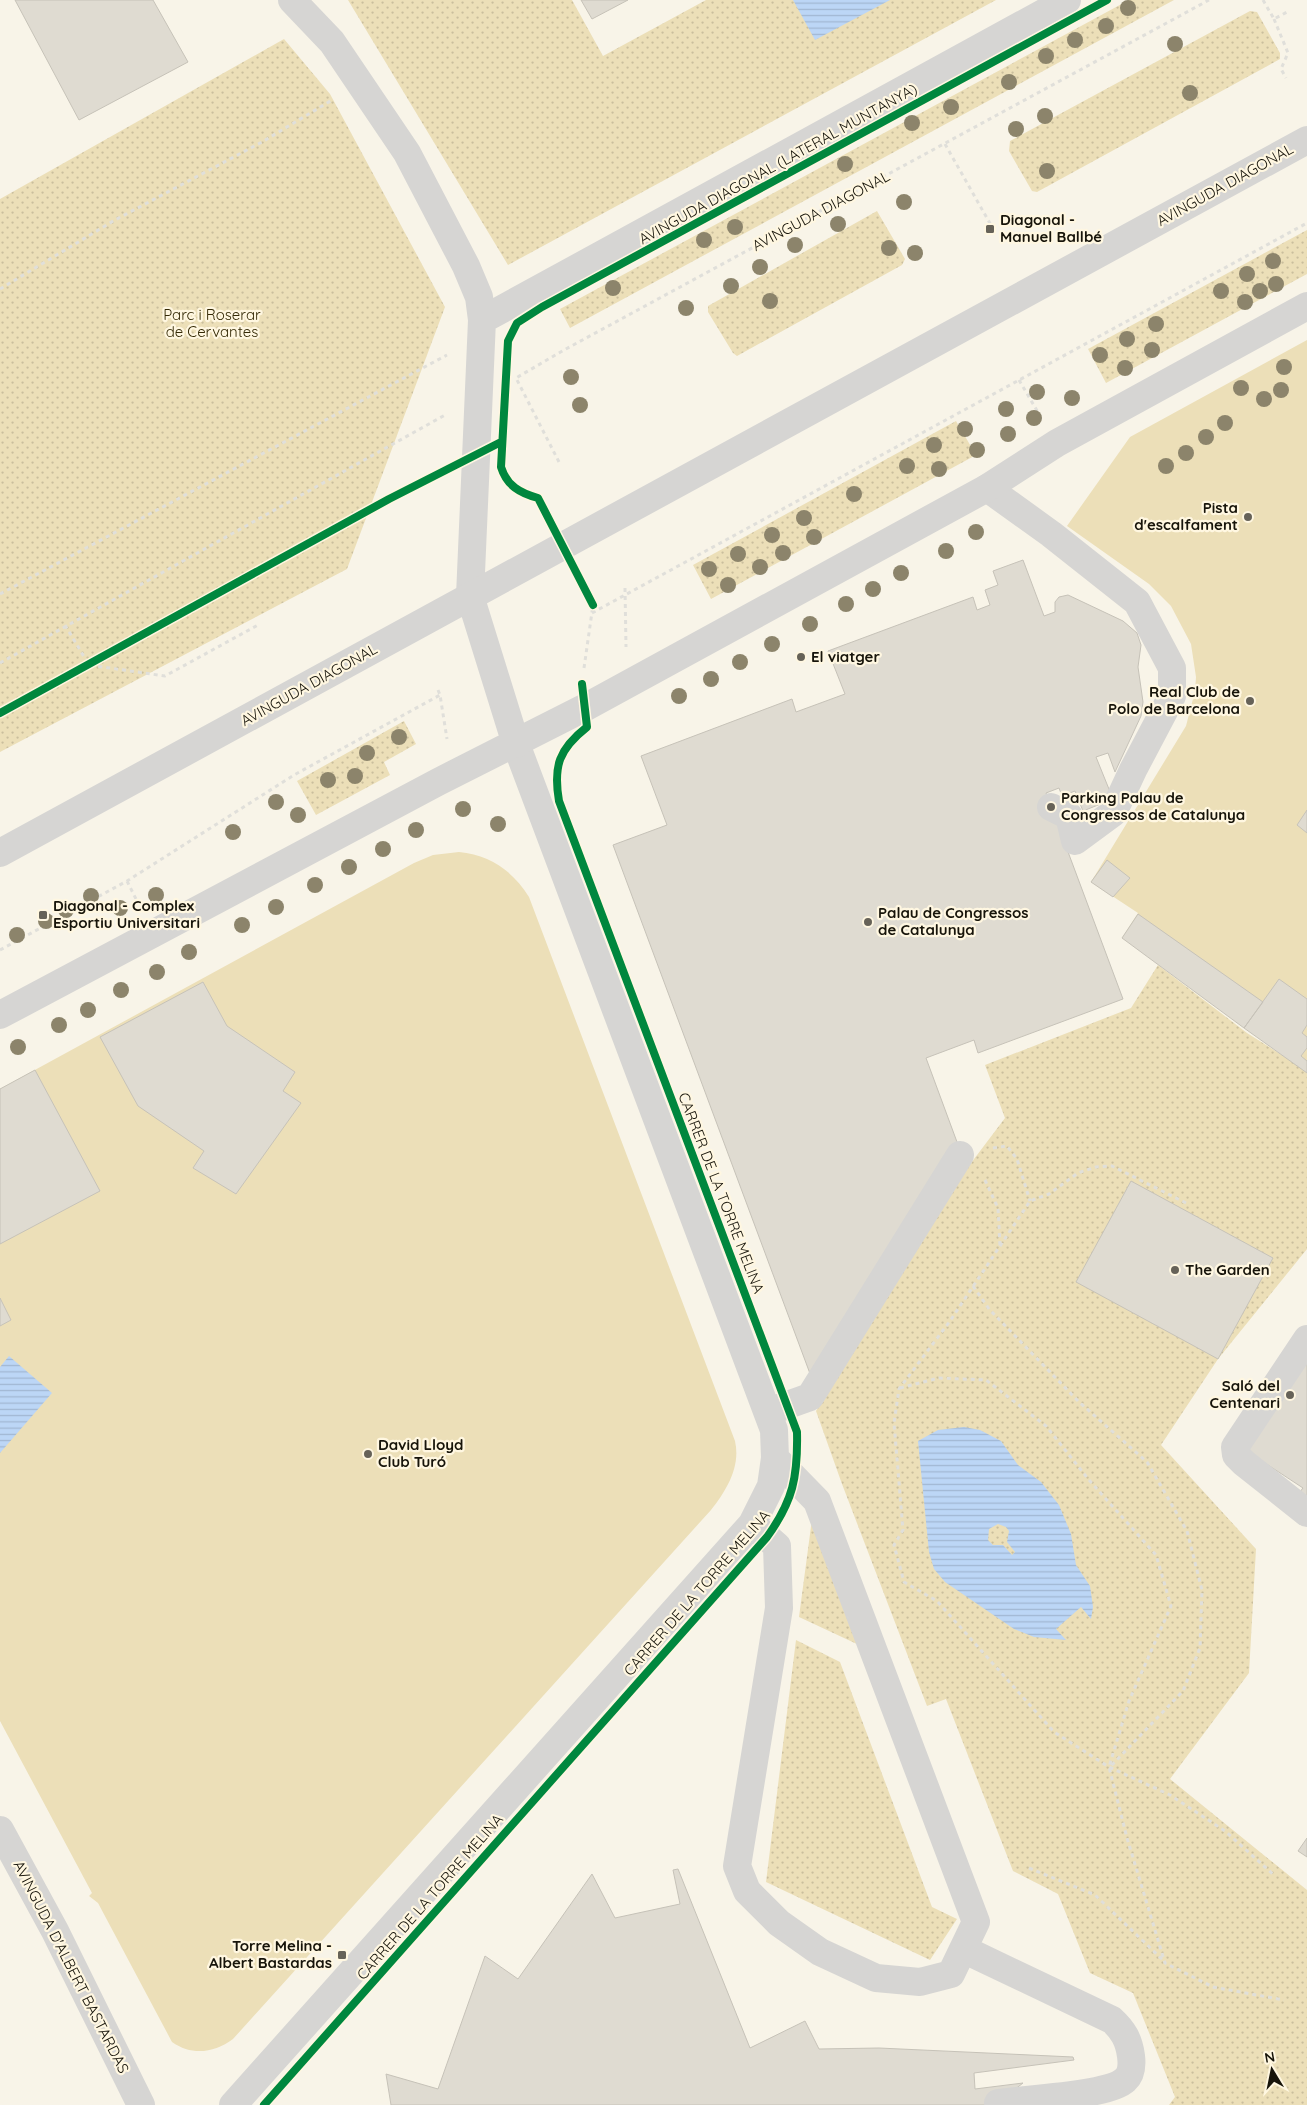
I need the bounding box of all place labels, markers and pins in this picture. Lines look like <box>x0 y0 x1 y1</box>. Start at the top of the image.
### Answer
place label: Diagonal - Manuel Ballbé <box>1000 210 1102 246</box>
marker: Diagonal - Manuel Ballbé <box>984 223 996 235</box>
place label: Pista d'escalfament <box>1134 498 1238 534</box>
marker: Pista d'escalfament <box>1242 511 1254 523</box>
place label: El viatger <box>811 647 880 666</box>
marker: El viatger <box>795 651 807 663</box>
place label: Real Club de Polo de Barcelona <box>1108 682 1240 718</box>
marker: Real Club de Polo de Barcelona <box>1244 695 1256 707</box>
place label: Parking Palau de Congressos de Catalunya <box>1061 788 1245 824</box>
marker: Parking Palau de Congressos de Catalunya <box>1045 801 1057 813</box>
place label: Diagonal - Complex Esportiu Universitari <box>53 896 200 932</box>
place label: Palau de Congressos de Catalunya <box>878 903 1029 939</box>
marker: Diagonal - Complex Esportiu Universitari <box>37 909 49 921</box>
marker: Palau de Congressos de Catalunya <box>862 916 874 928</box>
place label: The Garden <box>1185 1260 1270 1279</box>
marker: The Garden <box>1169 1264 1181 1276</box>
place label: Saló del Centenari <box>1209 1376 1280 1412</box>
marker: Saló del Centenari <box>1284 1389 1296 1401</box>
place label: David Lloyd Club Turó <box>378 1435 463 1471</box>
marker: David Lloyd Club Turó <box>362 1448 374 1460</box>
place label: Torre Melina - Albert Bastardas <box>209 1936 332 1972</box>
marker: Torre Melina - Albert Bastardas <box>336 1949 348 1961</box>

